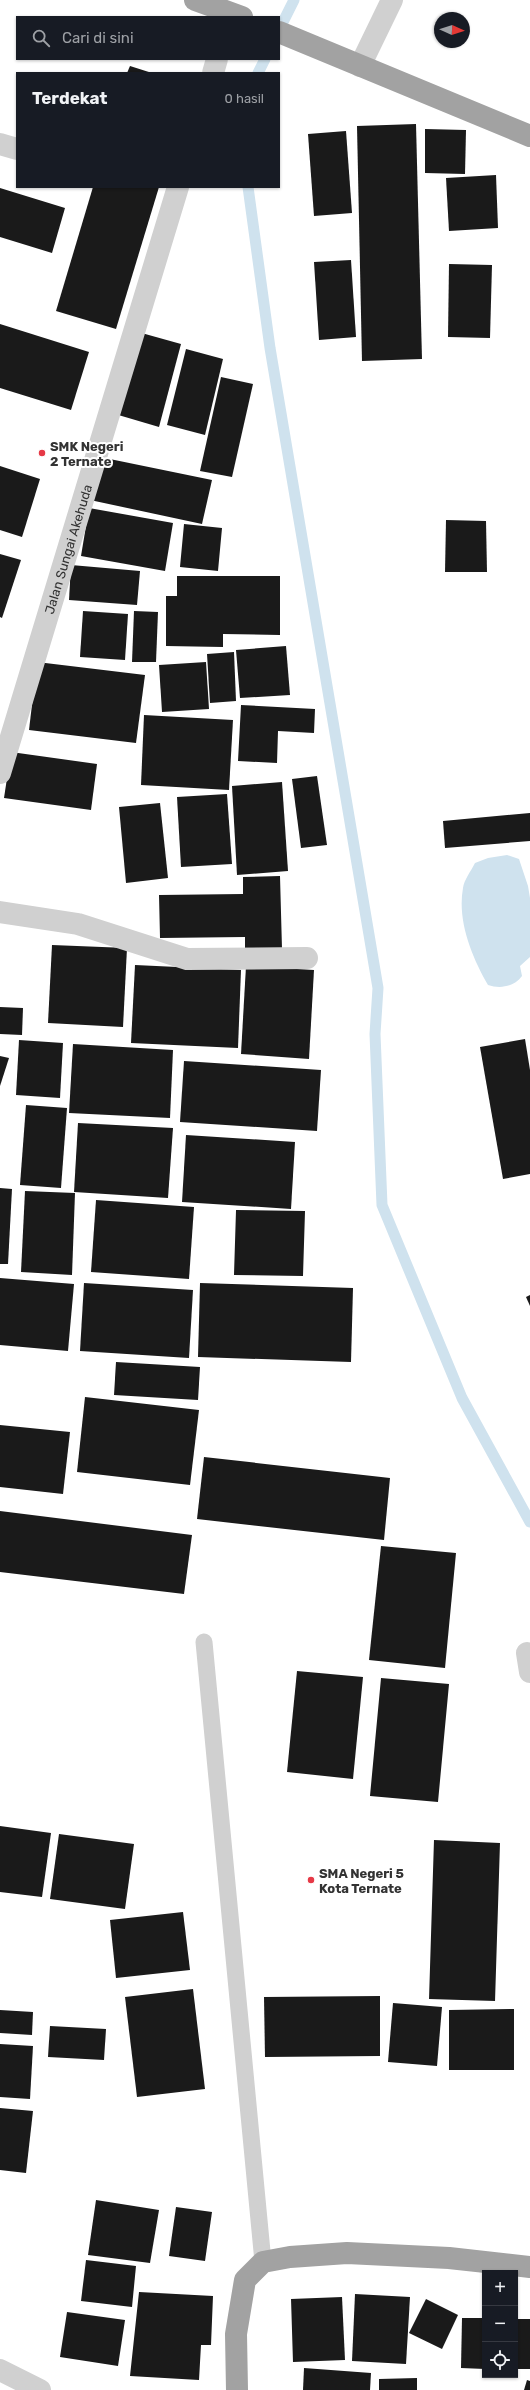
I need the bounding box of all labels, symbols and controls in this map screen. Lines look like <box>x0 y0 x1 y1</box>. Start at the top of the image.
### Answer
north arrow <box>434 12 470 48</box>
search box <box>16 16 280 60</box>
icon: search <box>30 27 52 49</box>
text: Cari di sini <box>62 29 134 47</box>
text: Terdekat <box>32 88 107 108</box>
text: 0 hasil <box>225 91 264 106</box>
place label: SMK Negeri 2 Ternate <box>50 439 123 469</box>
marker: SMK Negeri 2 Ternate <box>37 448 47 458</box>
street label: Jalan Sungai Akehuda <box>41 482 95 616</box>
place label: SMA Negeri 5 Kota Ternate <box>319 1866 404 1896</box>
marker: SMA Negeri 5 Kota Ternate <box>306 1875 316 1885</box>
map controls <box>482 2270 518 2378</box>
button: + <box>482 2270 518 2306</box>
button: − <box>482 2306 518 2342</box>
button: locate <box>482 2342 518 2378</box>

